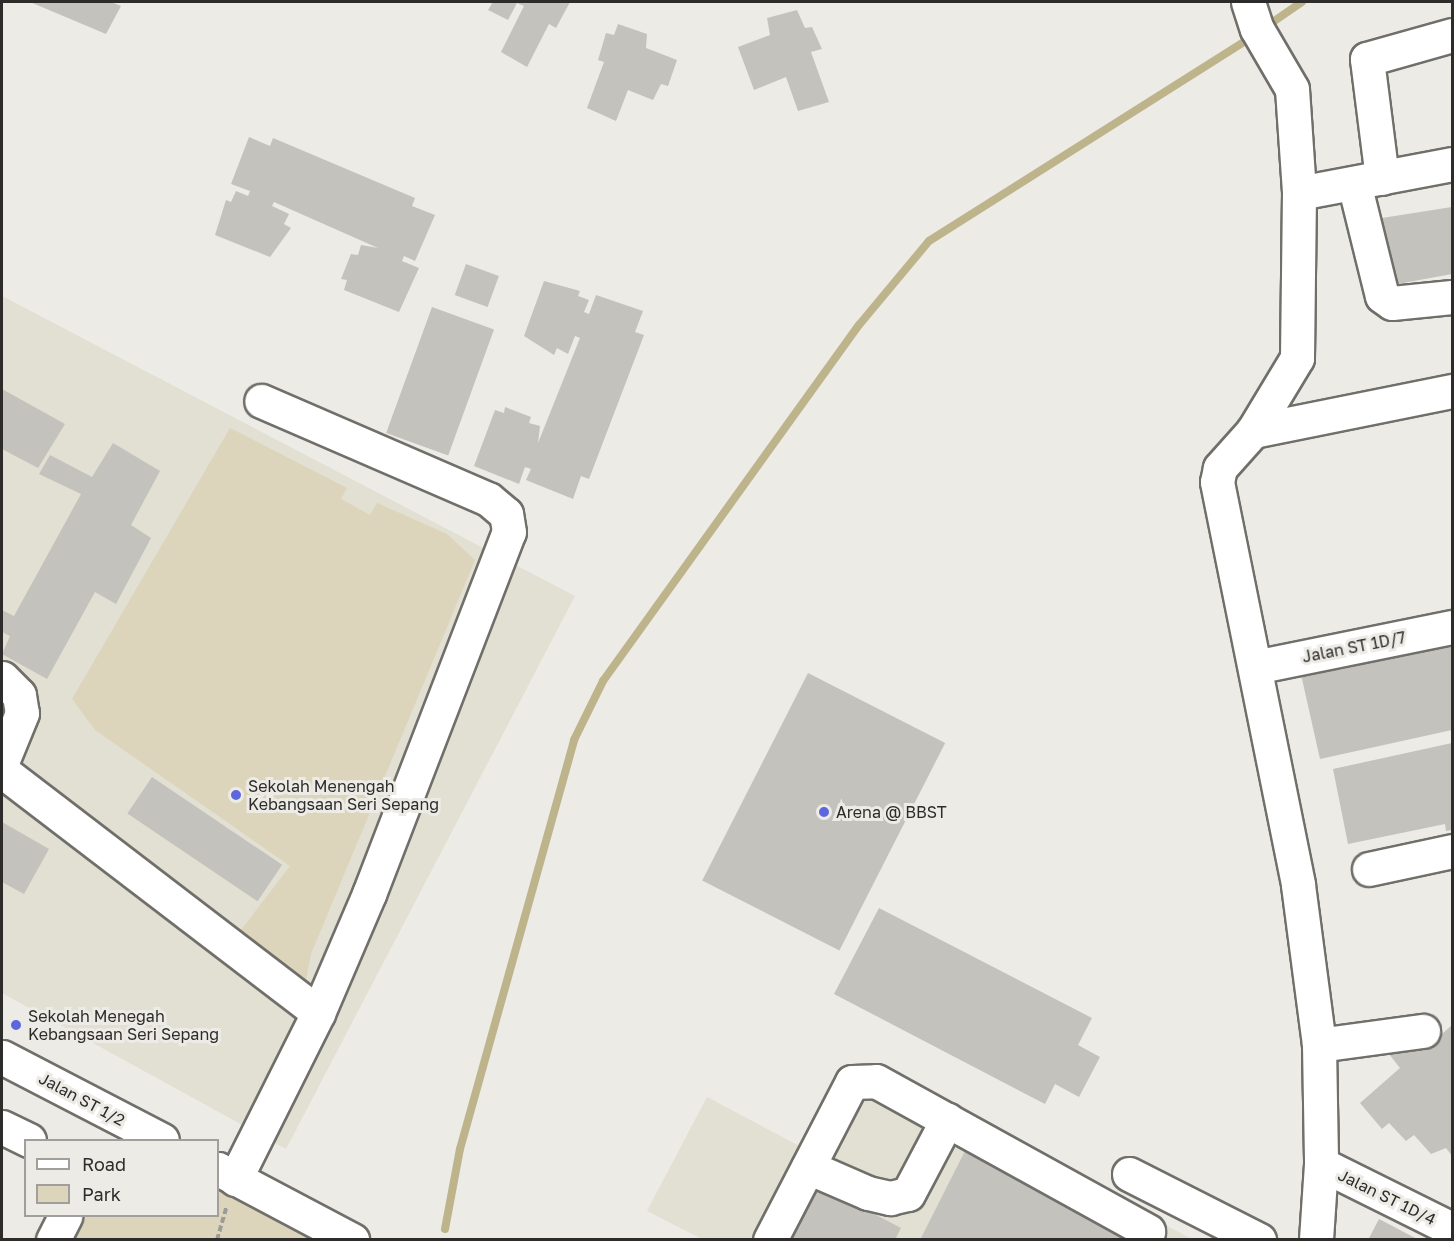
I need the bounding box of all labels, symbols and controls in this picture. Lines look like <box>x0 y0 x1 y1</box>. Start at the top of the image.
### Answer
street label: Jalan ST 1D/7 <box>1301 628 1407 666</box>
place label: Sekolah Menengah Kebangsaan Seri Sepang <box>248 776 439 814</box>
marker: Sekolah Menengah Kebangsaan Seri Sepang <box>229 788 243 802</box>
place label: Arena @ BBST <box>836 802 947 822</box>
marker: Arena @ BBST <box>817 805 831 819</box>
place label: Sekolah Menegah Kebangsaan Seri Sepang <box>28 1006 219 1044</box>
marker: Sekolah Menegah Kebangsaan Seri Sepang <box>9 1018 23 1032</box>
street label: Jalan ST 1/2 <box>36 1068 128 1130</box>
legend <box>24 1139 219 1217</box>
text: Road <box>82 1153 126 1175</box>
street label: Jalan ST 1D/4 <box>1335 1165 1439 1229</box>
text: Park <box>82 1183 121 1205</box>

